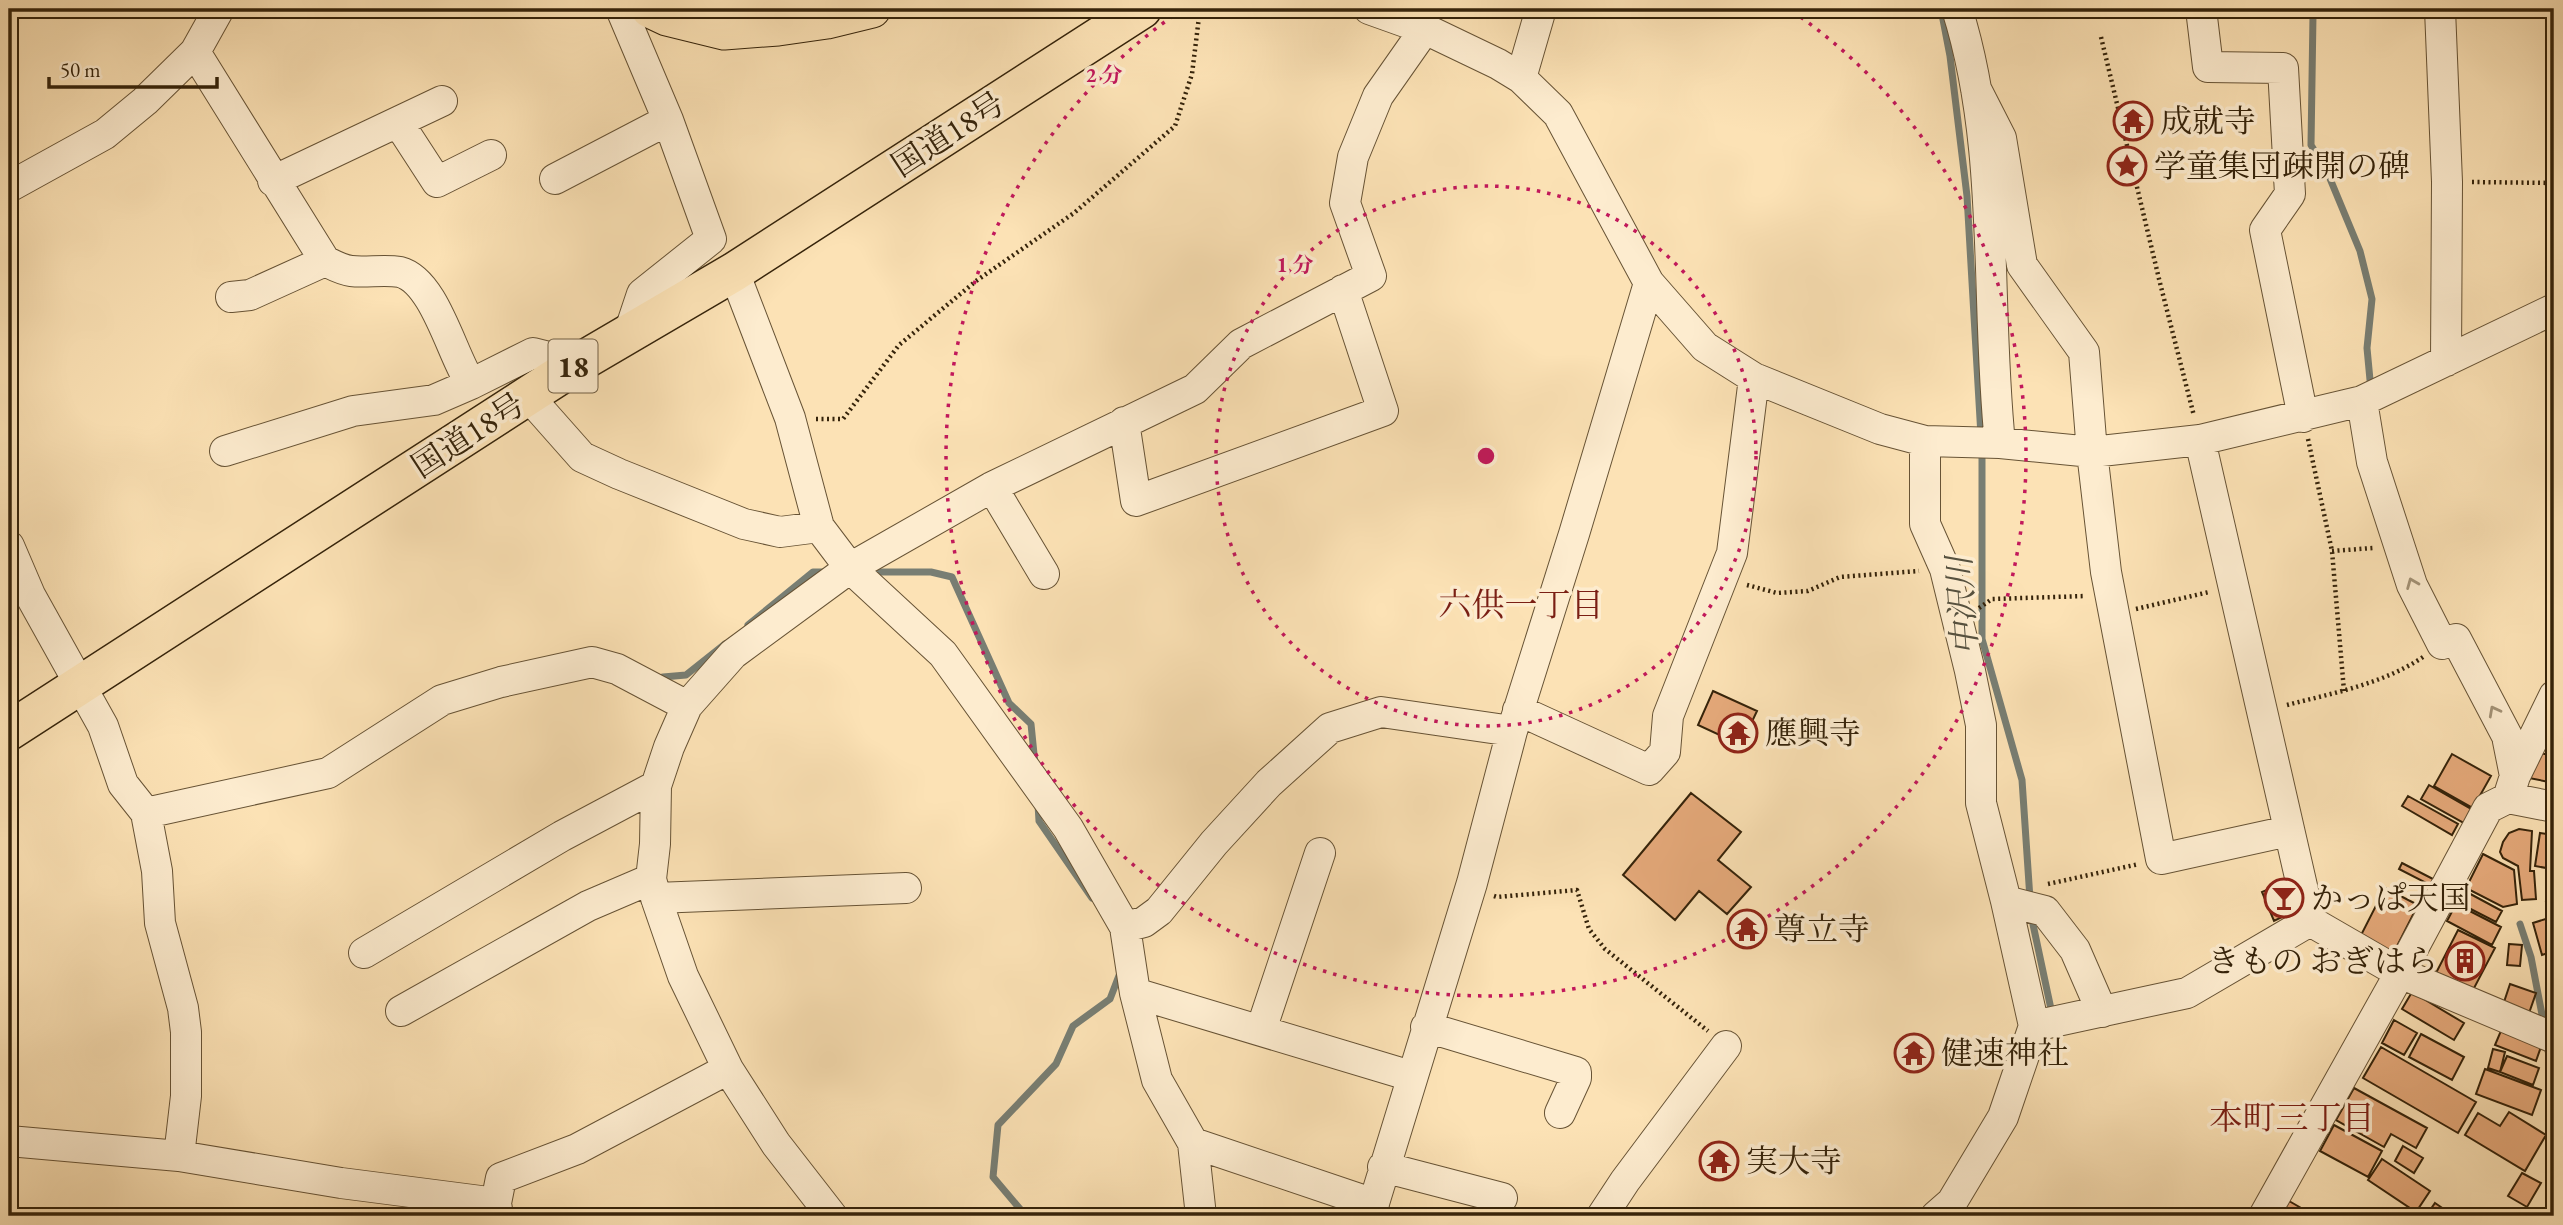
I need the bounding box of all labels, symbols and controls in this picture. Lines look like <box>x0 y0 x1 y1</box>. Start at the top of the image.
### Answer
scale bar <box>49 46 217 90</box>
text: 50 m <box>60 56 101 83</box>
text: 2 分 <box>1085 61 1123 88</box>
street label: 国道18号 <box>883 82 1013 186</box>
temple icon: 成就寺 <box>2112 100 2154 142</box>
place label: 成就寺 <box>2160 100 2256 142</box>
place icon: 学童集団疎開の碑 <box>2106 145 2148 187</box>
place label: 学童集団疎開の碑 <box>2154 145 2410 187</box>
text: 1 分 <box>1276 251 1314 278</box>
road number: 18 <box>548 340 598 392</box>
street label: 国道18号 <box>403 383 533 487</box>
centre of rings <box>1474 444 1498 468</box>
water label: 中沢川 <box>1937 552 1987 657</box>
one-way arrow <box>2406 577 2420 589</box>
district label: 六供一丁目 <box>1439 583 1604 626</box>
one-way arrow <box>2489 705 2502 718</box>
temple icon: 應興寺 <box>1717 712 1759 754</box>
place label: 應興寺 <box>1765 712 1861 754</box>
bar icon: かっぱ天国 <box>2263 877 2305 919</box>
place label: かっぱ天国 <box>2311 877 2471 919</box>
temple icon: 尊立寺 <box>1726 908 1768 950</box>
place label: 尊立寺 <box>1774 908 1870 950</box>
place label: きもの おぎはら <box>2208 940 2438 982</box>
building icon: きもの おぎはら <box>2444 940 2486 982</box>
temple icon: 健速神社 <box>1893 1032 1935 1074</box>
place label: 健速神社 <box>1941 1032 2069 1074</box>
district label: 本町三丁目 <box>2210 1096 2375 1139</box>
temple icon: 実大寺 <box>1698 1140 1740 1182</box>
place label: 実大寺 <box>1746 1140 1842 1182</box>

